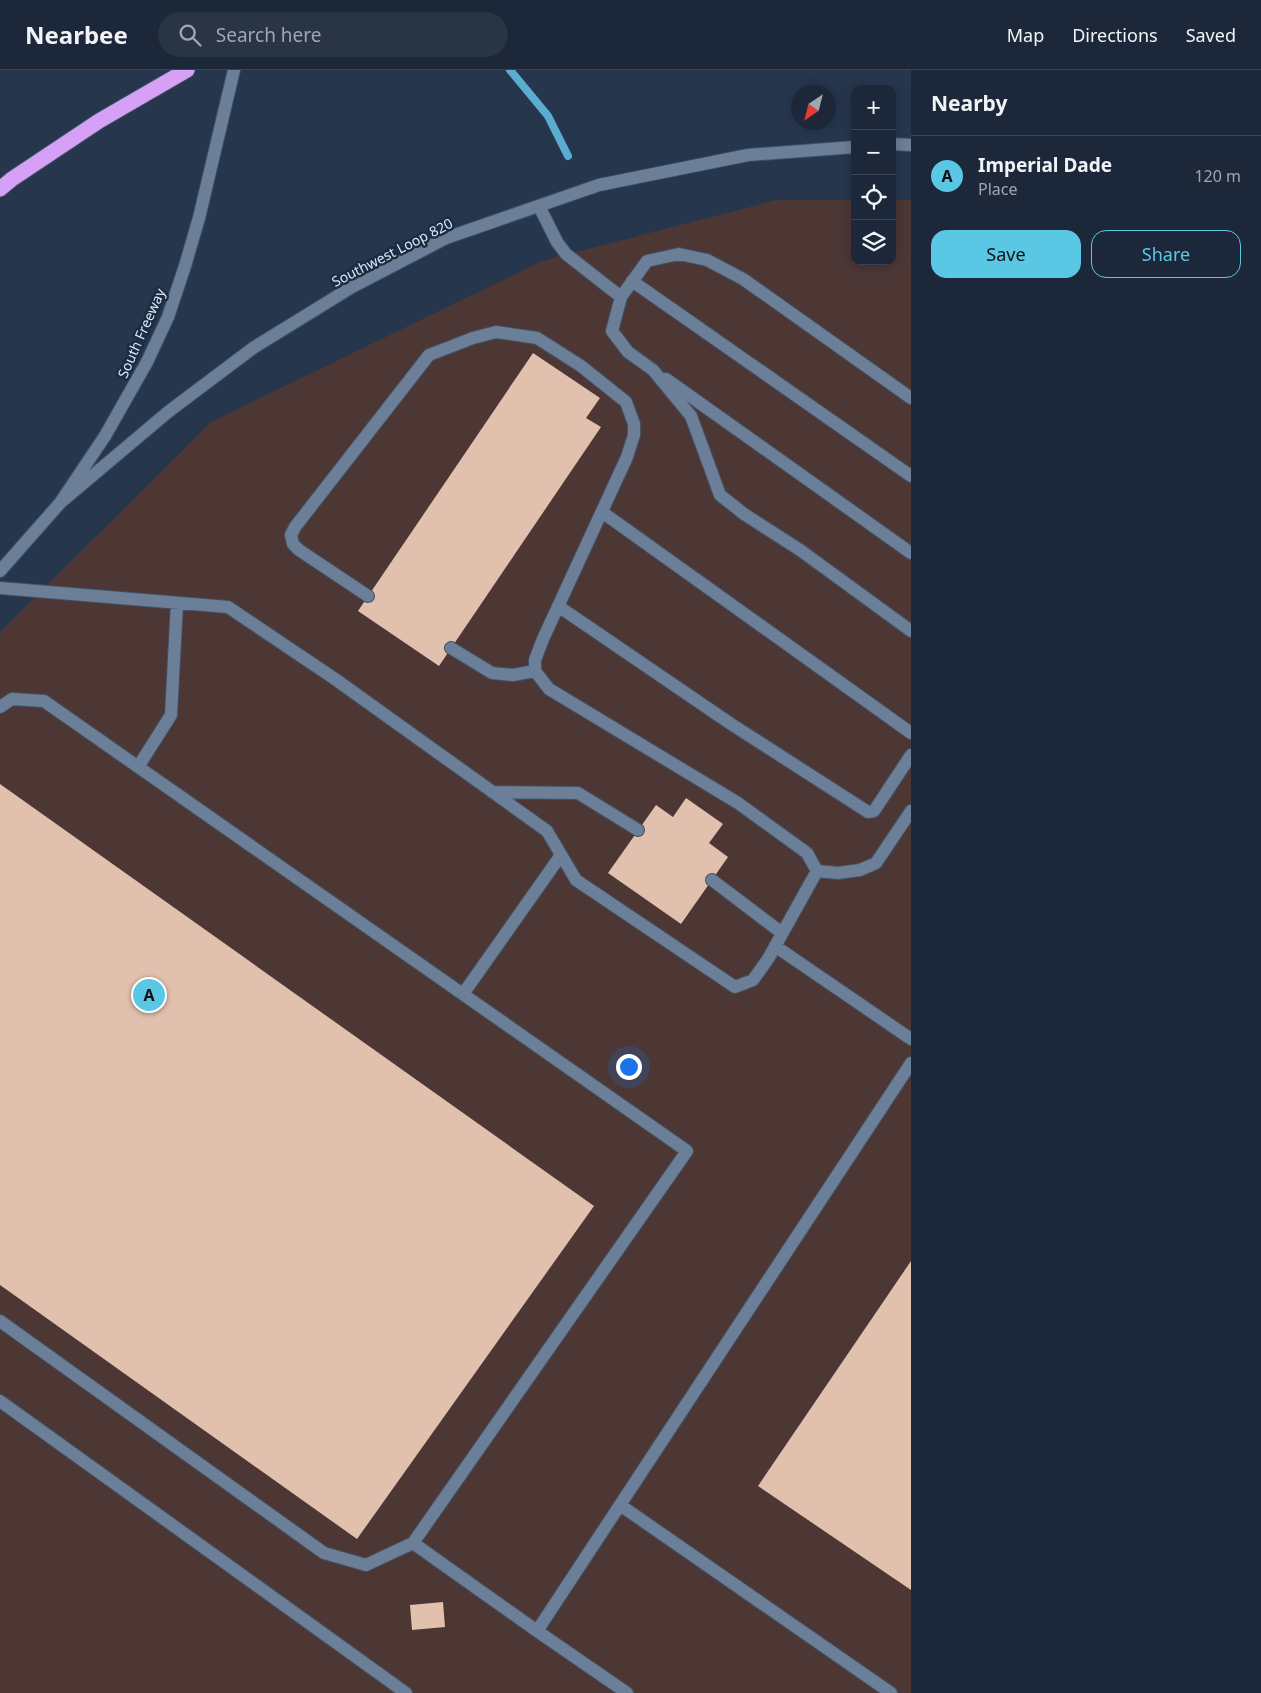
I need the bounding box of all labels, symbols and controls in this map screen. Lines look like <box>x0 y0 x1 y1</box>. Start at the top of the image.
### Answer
search box <box>158 12 508 57</box>
text: Nearbee <box>25 18 128 51</box>
icon: search <box>176 21 204 49</box>
text: Search here <box>216 22 322 48</box>
text: Map <box>1007 23 1044 47</box>
text: Directions <box>1072 23 1158 47</box>
text: Saved <box>1186 23 1236 47</box>
north arrow <box>791 85 836 130</box>
map controls <box>851 85 896 265</box>
button: + <box>851 85 896 130</box>
text: Nearby <box>931 89 1007 117</box>
button: − <box>851 130 896 175</box>
text: Imperial Dade <box>978 152 1112 178</box>
text: A <box>941 165 953 187</box>
text: 120 m <box>1194 165 1241 187</box>
button: locate <box>851 175 896 220</box>
text: Place <box>978 178 1018 200</box>
street label: Southwest Loop 820 <box>328 213 456 291</box>
button: layers <box>851 220 896 265</box>
button: Save <box>931 230 1081 278</box>
button: Share <box>1091 230 1241 278</box>
street label: South Freeway <box>113 284 170 381</box>
pin: A <box>133 976 165 1014</box>
your location <box>616 1054 642 1080</box>

